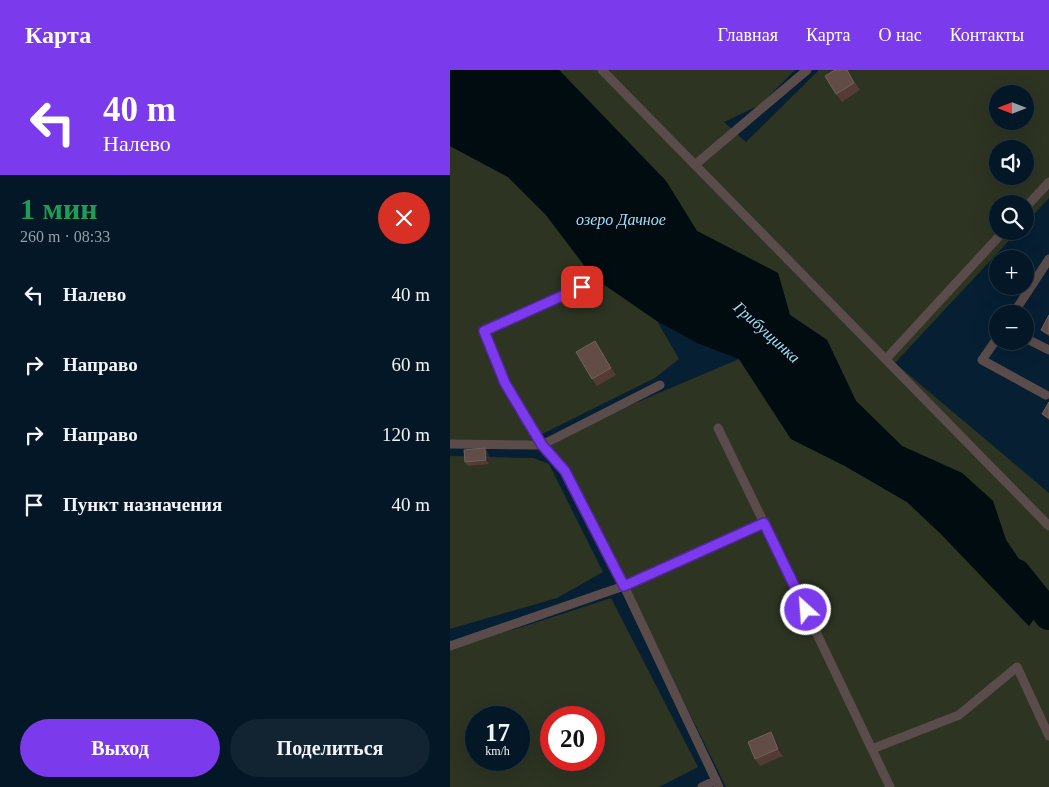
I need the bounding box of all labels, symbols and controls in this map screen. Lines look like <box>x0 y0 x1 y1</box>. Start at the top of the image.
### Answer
text: Карта <box>25 22 91 48</box>
text: Главная <box>718 25 778 45</box>
text: Карта <box>806 25 851 45</box>
text: О нас <box>879 25 922 45</box>
text: Контакты <box>950 25 1024 45</box>
north arrow <box>989 85 1034 130</box>
map controls <box>989 85 1034 350</box>
icon: left <box>20 90 85 155</box>
text: 40 m <box>103 90 176 129</box>
text: Налево <box>103 131 171 156</box>
button: sound <box>989 140 1034 185</box>
text: 1 мин <box>20 192 98 225</box>
button: close <box>378 192 430 244</box>
button: search <box>989 195 1034 240</box>
water label: озеро Дачное <box>576 211 666 229</box>
text: 260 m · 08:33 <box>20 228 110 245</box>
button: + <box>989 250 1034 295</box>
pin <box>561 266 603 308</box>
icon: arrive <box>568 273 596 301</box>
icon: left <box>20 281 48 309</box>
text: Налево <box>63 284 126 305</box>
text: 40 m <box>391 284 430 305</box>
water label: Грибущинка <box>729 297 803 367</box>
button: − <box>989 305 1034 350</box>
icon: right <box>20 351 48 379</box>
text: Направо <box>63 354 138 375</box>
text: 60 m <box>391 354 430 375</box>
icon: right <box>20 421 48 449</box>
text: Направо <box>63 424 138 445</box>
text: 120 m <box>382 424 430 445</box>
icon: arrive <box>20 491 48 519</box>
text: Пункт назначения <box>63 494 222 515</box>
text: 40 m <box>391 494 430 515</box>
position arrow <box>779 583 831 635</box>
speed limit sign: 20 <box>540 706 605 771</box>
button: Выход <box>20 719 220 777</box>
button: Поделиться <box>230 719 430 777</box>
text: 17 <box>485 719 510 746</box>
text: km/h <box>485 744 510 758</box>

